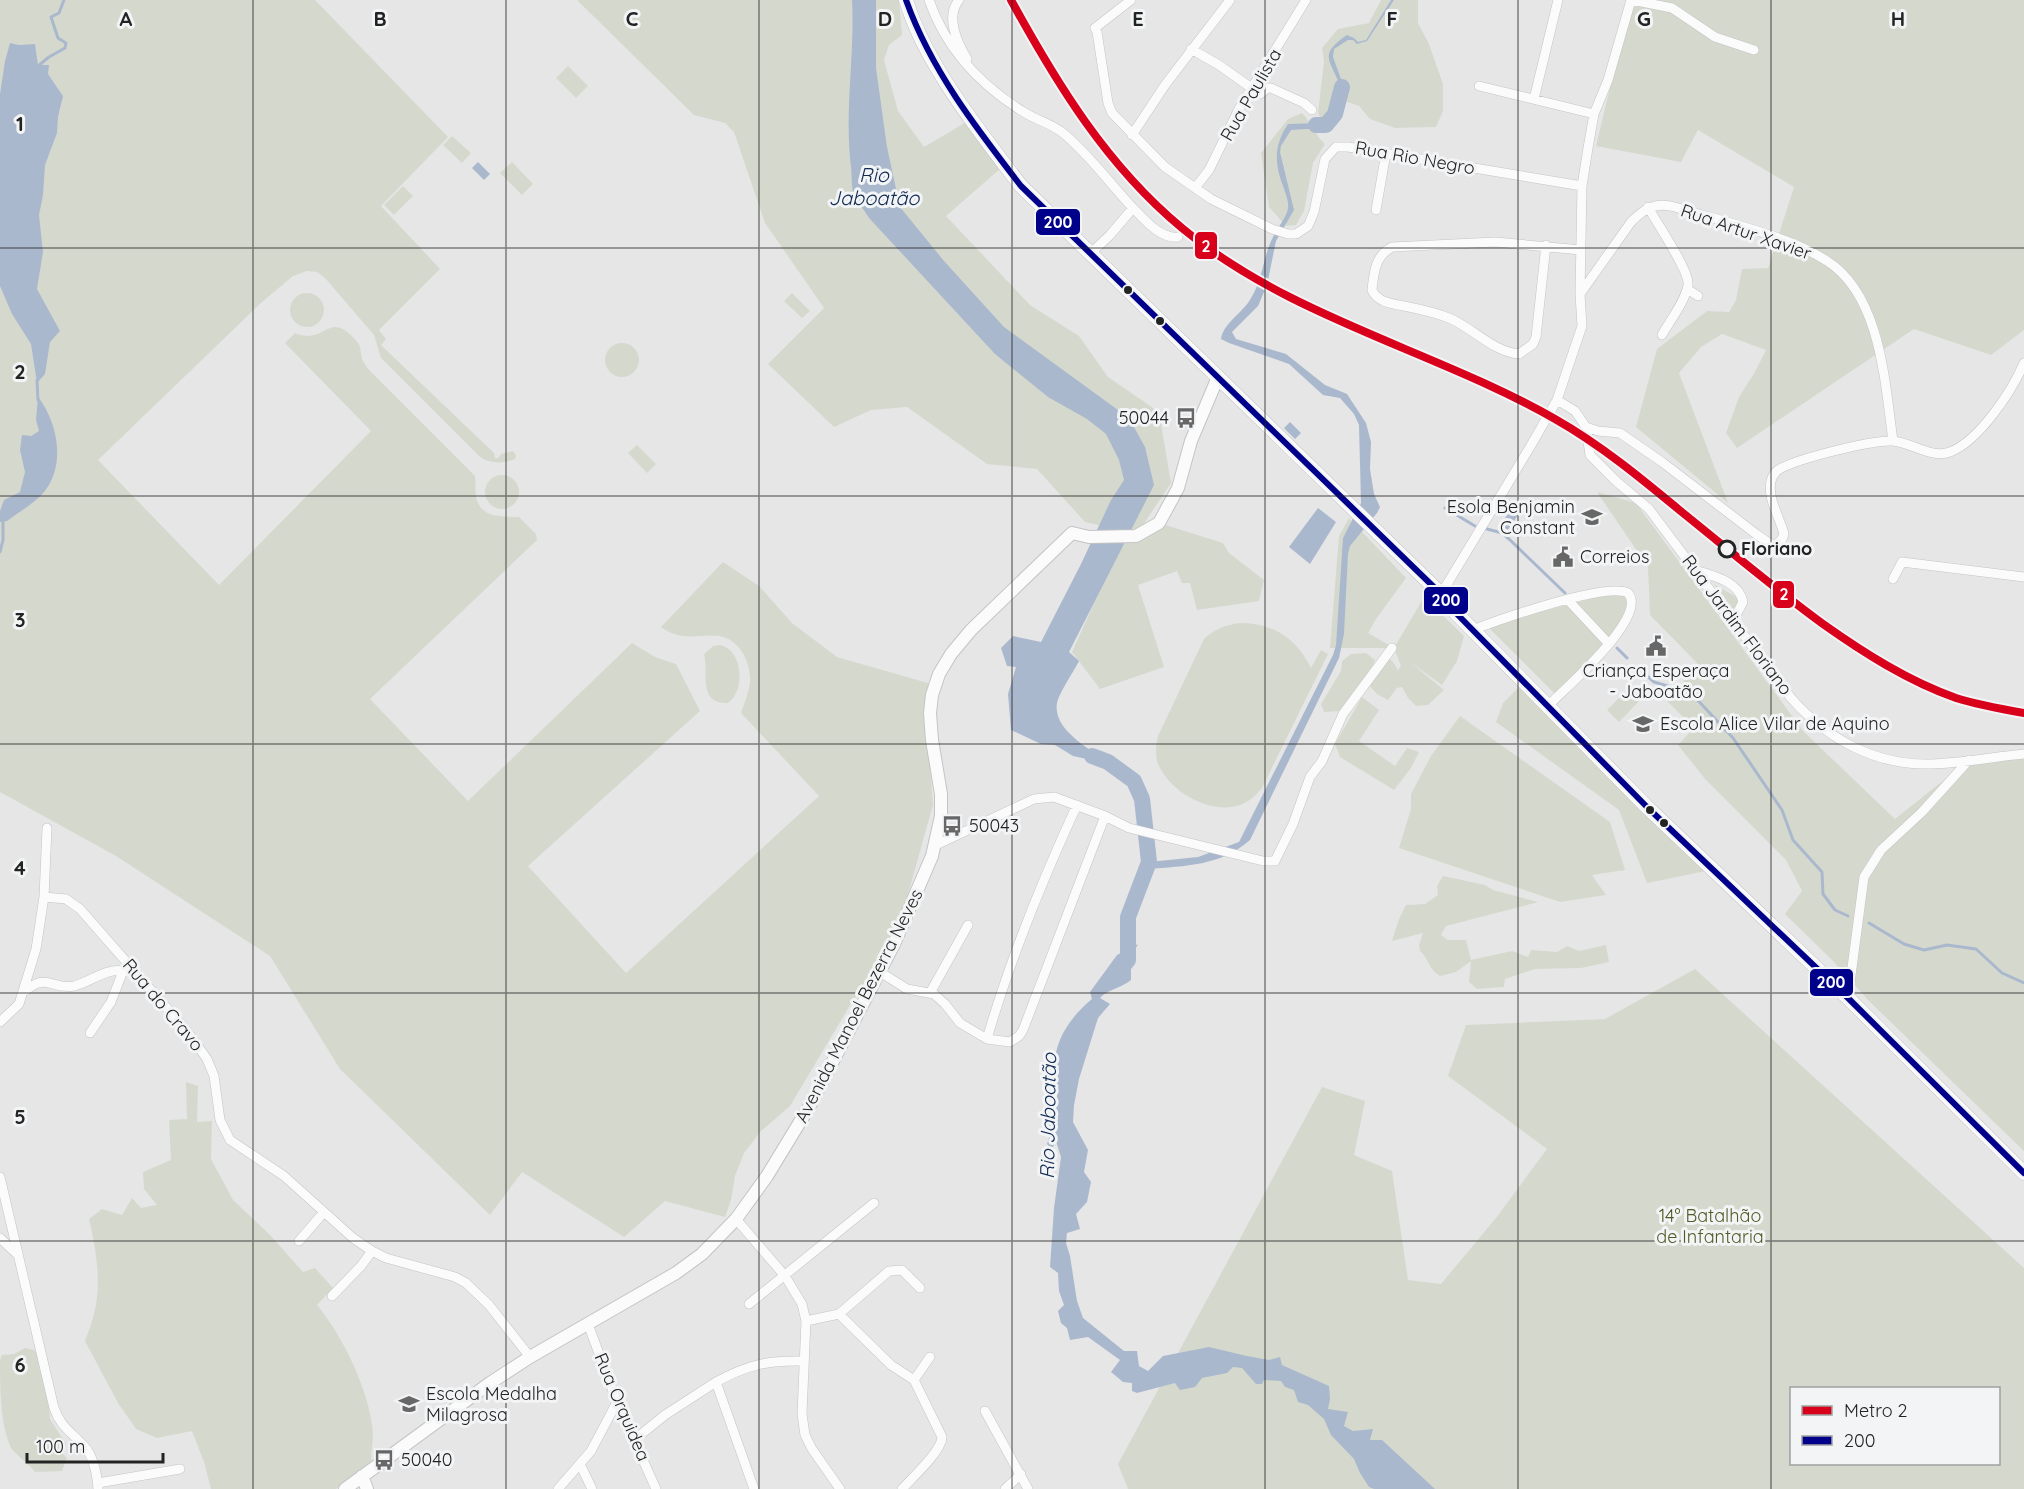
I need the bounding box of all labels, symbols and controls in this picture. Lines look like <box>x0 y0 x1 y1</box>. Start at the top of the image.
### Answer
text: A <box>120 6 133 31</box>
text: B <box>373 6 387 31</box>
text: C <box>626 6 639 31</box>
text: D <box>878 6 892 31</box>
text: E <box>1132 6 1144 31</box>
text: F <box>1386 6 1398 31</box>
text: G <box>1637 6 1651 31</box>
text: H <box>1891 6 1905 31</box>
street label: Rua Paulista <box>1215 44 1286 145</box>
text: 1 <box>16 111 24 136</box>
street label: Rua Rio Negro <box>1353 136 1477 179</box>
water label: Rio Jaboatão <box>829 162 920 210</box>
street label: Rua Artur Xavier <box>1678 198 1815 265</box>
line badge: 200 <box>1035 208 1081 236</box>
text: 200 <box>1044 212 1073 232</box>
line badge: 2 <box>1194 231 1218 260</box>
text: 2 <box>1201 236 1211 256</box>
unlabelled marker <box>1122 284 1134 296</box>
unlabelled marker <box>1154 315 1166 327</box>
text: 2 <box>14 359 26 384</box>
place label: 50044 <box>1119 406 1169 429</box>
bus stop icon: 50044 <box>1174 406 1198 430</box>
place label: Esola Benjamin Constant <box>1447 495 1575 539</box>
school or university icon: Esola Benjamin Constant <box>1580 505 1604 529</box>
place label: Floriano <box>1741 537 1812 560</box>
marker: Floriano <box>1718 540 1736 558</box>
public building icon: Correios <box>1551 545 1575 569</box>
place label: Correios <box>1580 545 1649 568</box>
street label: Rua Jardim Floriano <box>1677 550 1798 699</box>
line badge: 2 <box>1772 580 1795 609</box>
text: 2 <box>1779 584 1789 604</box>
line badge: 200 <box>1423 586 1469 615</box>
text: 200 <box>1432 590 1461 610</box>
text: 3 <box>15 607 25 632</box>
public building icon: Criança Esperaça - Jaboatão <box>1644 634 1668 658</box>
place label: Criança Esperaça - Jaboatão <box>1583 659 1729 703</box>
school or university icon: Escola Alice Vilar de Aquino <box>1631 712 1655 736</box>
place label: Escola Alice Vilar de Aquino <box>1660 712 1890 735</box>
unlabelled marker <box>1644 804 1656 816</box>
bus stop icon: 50043 <box>940 814 964 838</box>
place label: 50043 <box>969 814 1019 837</box>
unlabelled marker <box>1658 817 1670 829</box>
text: 4 <box>14 855 26 880</box>
street label: Avenida Manoel Bezerra Neves <box>789 885 928 1126</box>
street label: Rua do Cravo <box>118 954 209 1056</box>
line badge: 200 <box>1809 968 1854 997</box>
text: 200 <box>1817 972 1846 992</box>
water label: Rio Jaboatão <box>1034 1052 1061 1179</box>
text: 5 <box>14 1104 26 1129</box>
park label: 14° Batalhão de Infantaria <box>1656 1204 1764 1248</box>
street label: Rua Orquidea <box>589 1349 656 1464</box>
text: 6 <box>14 1352 26 1377</box>
place label: Escola Medalha Milagrosa <box>426 1382 557 1426</box>
legend <box>1790 1387 2000 1465</box>
school or university icon: Escola Medalha Milagrosa <box>397 1392 421 1416</box>
text: Metro 2 <box>1844 1399 1907 1422</box>
scale bar <box>27 1426 164 1464</box>
text: 200 <box>1844 1429 1875 1452</box>
text: 100 m <box>36 1435 85 1458</box>
bus stop icon: 50040 <box>372 1448 396 1472</box>
place label: 50040 <box>401 1448 452 1471</box>

